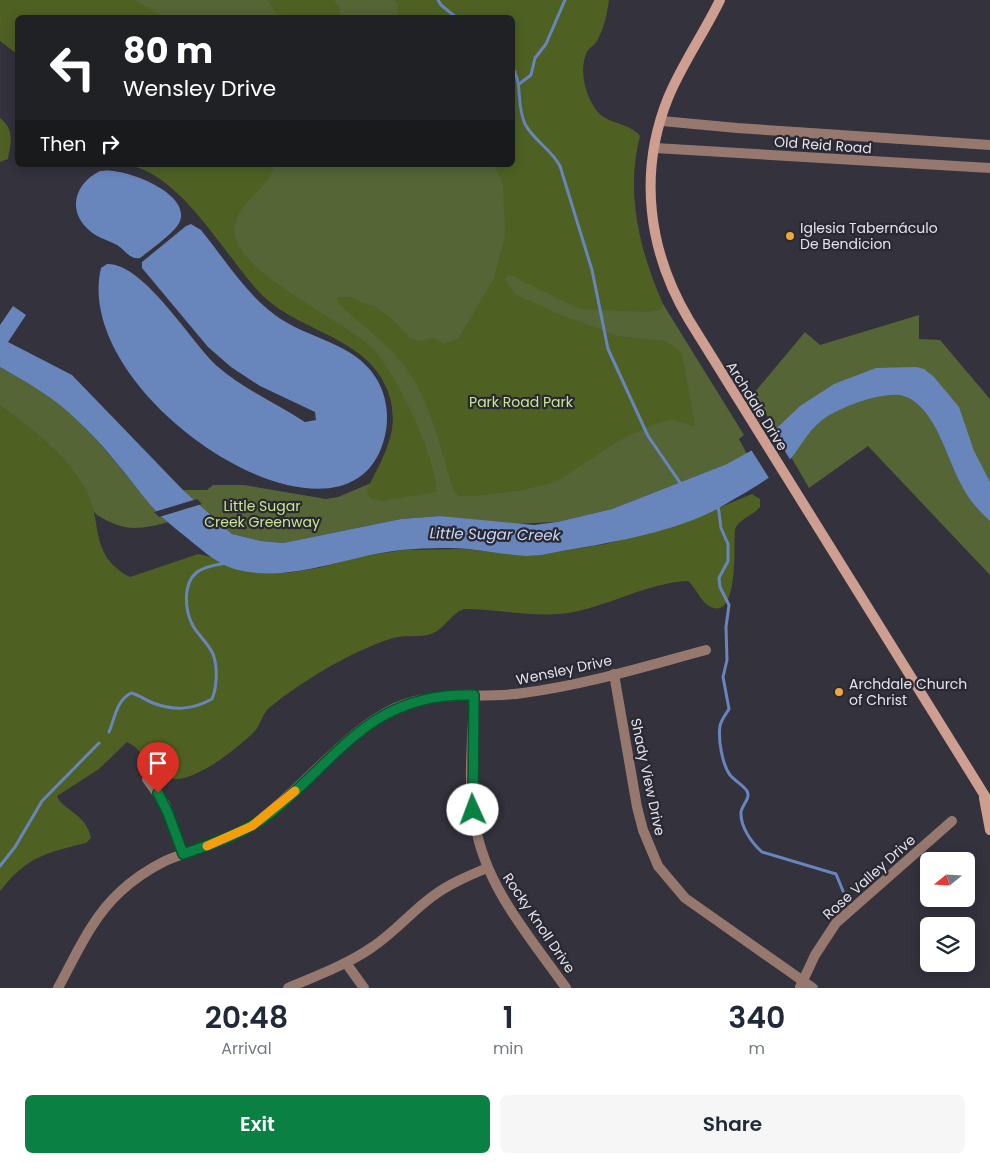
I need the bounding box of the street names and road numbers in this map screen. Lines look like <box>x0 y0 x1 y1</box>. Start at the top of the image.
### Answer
street label: Old Reid Road <box>773 132 873 158</box>
street label: Archdale Drive <box>721 357 793 455</box>
street label: Wensley Drive <box>514 650 614 690</box>
street label: Shady View Drive <box>626 716 670 838</box>
street label: Rose Valley Drive <box>818 830 920 924</box>
street label: Rocky Knoll Drive <box>498 869 580 977</box>

